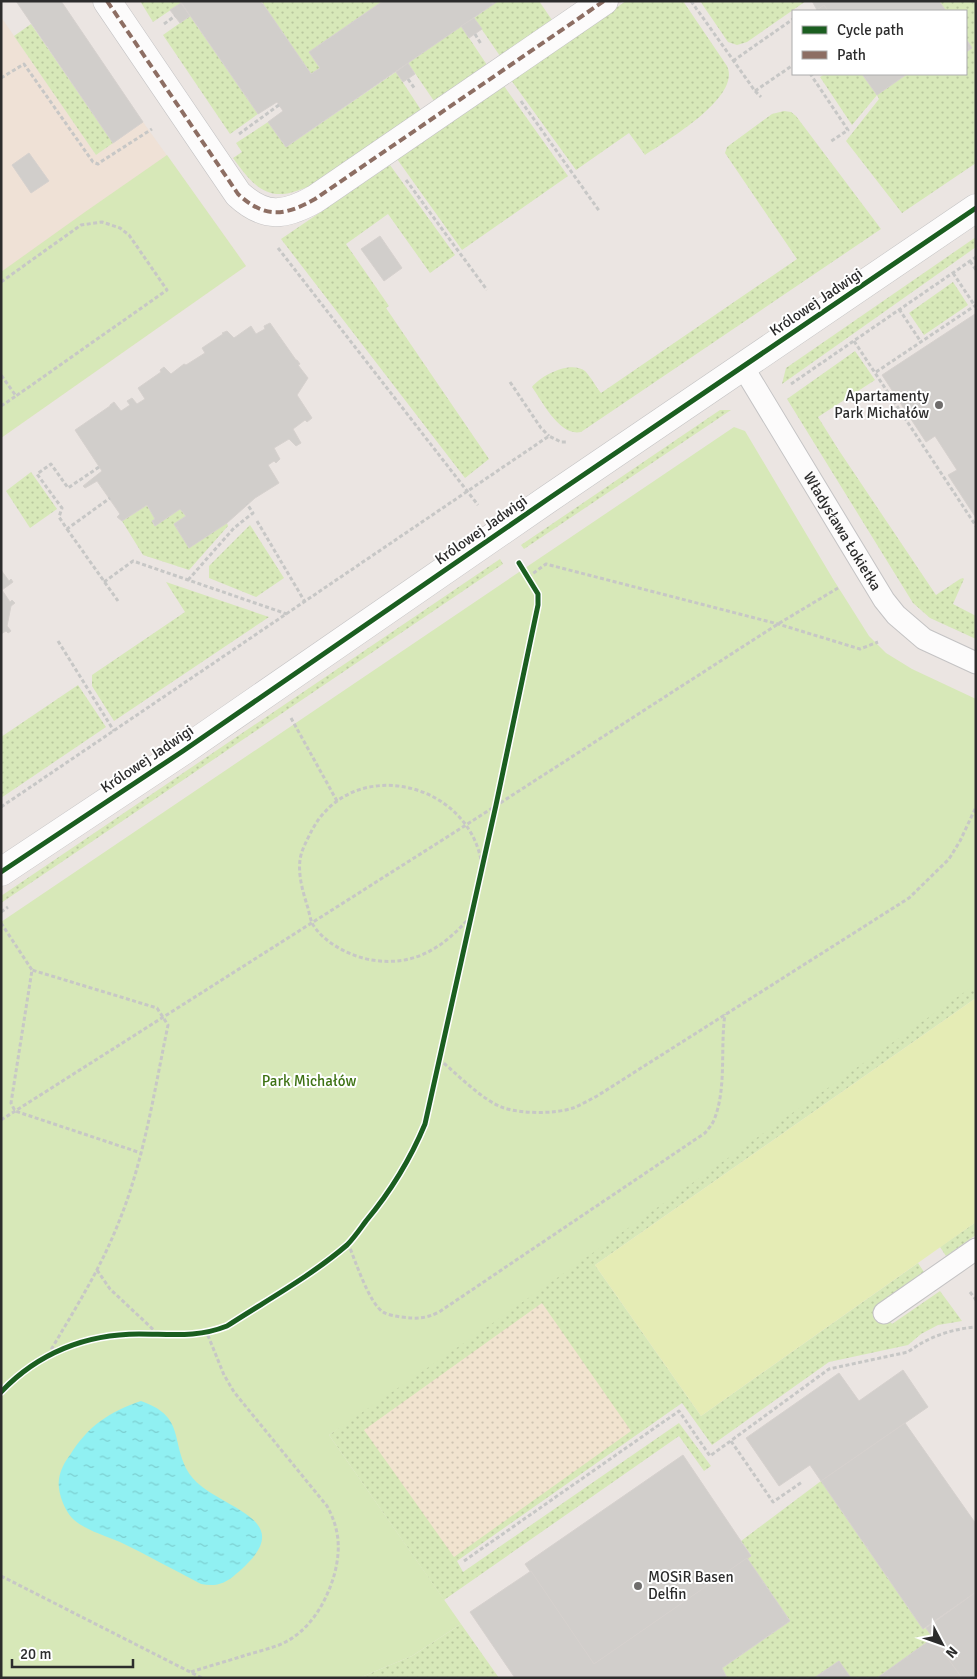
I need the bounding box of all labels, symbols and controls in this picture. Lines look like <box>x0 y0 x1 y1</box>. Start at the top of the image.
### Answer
legend <box>792 10 967 75</box>
text: Cycle path <box>837 21 904 39</box>
text: Path <box>837 46 866 64</box>
street label: Królowej Jadwigi <box>766 264 866 340</box>
place label: Apartamenty Park Michałów <box>834 387 929 422</box>
marker: Apartamenty Park Michałów <box>933 399 945 411</box>
street label: Władysława Łokietka <box>800 469 885 594</box>
street label: Królowej Jadwigi <box>431 492 531 568</box>
street label: Królowej Jadwigi <box>97 721 197 797</box>
park label: Park Michałów <box>262 1072 356 1090</box>
place label: MOSiR Basen Delfin <box>648 1568 734 1603</box>
marker: MOSiR Basen Delfin <box>632 1580 644 1592</box>
north arrow <box>917 1619 967 1669</box>
scale bar <box>12 1636 134 1668</box>
text: N <box>942 1643 961 1661</box>
text: 20 m <box>20 1645 51 1663</box>

